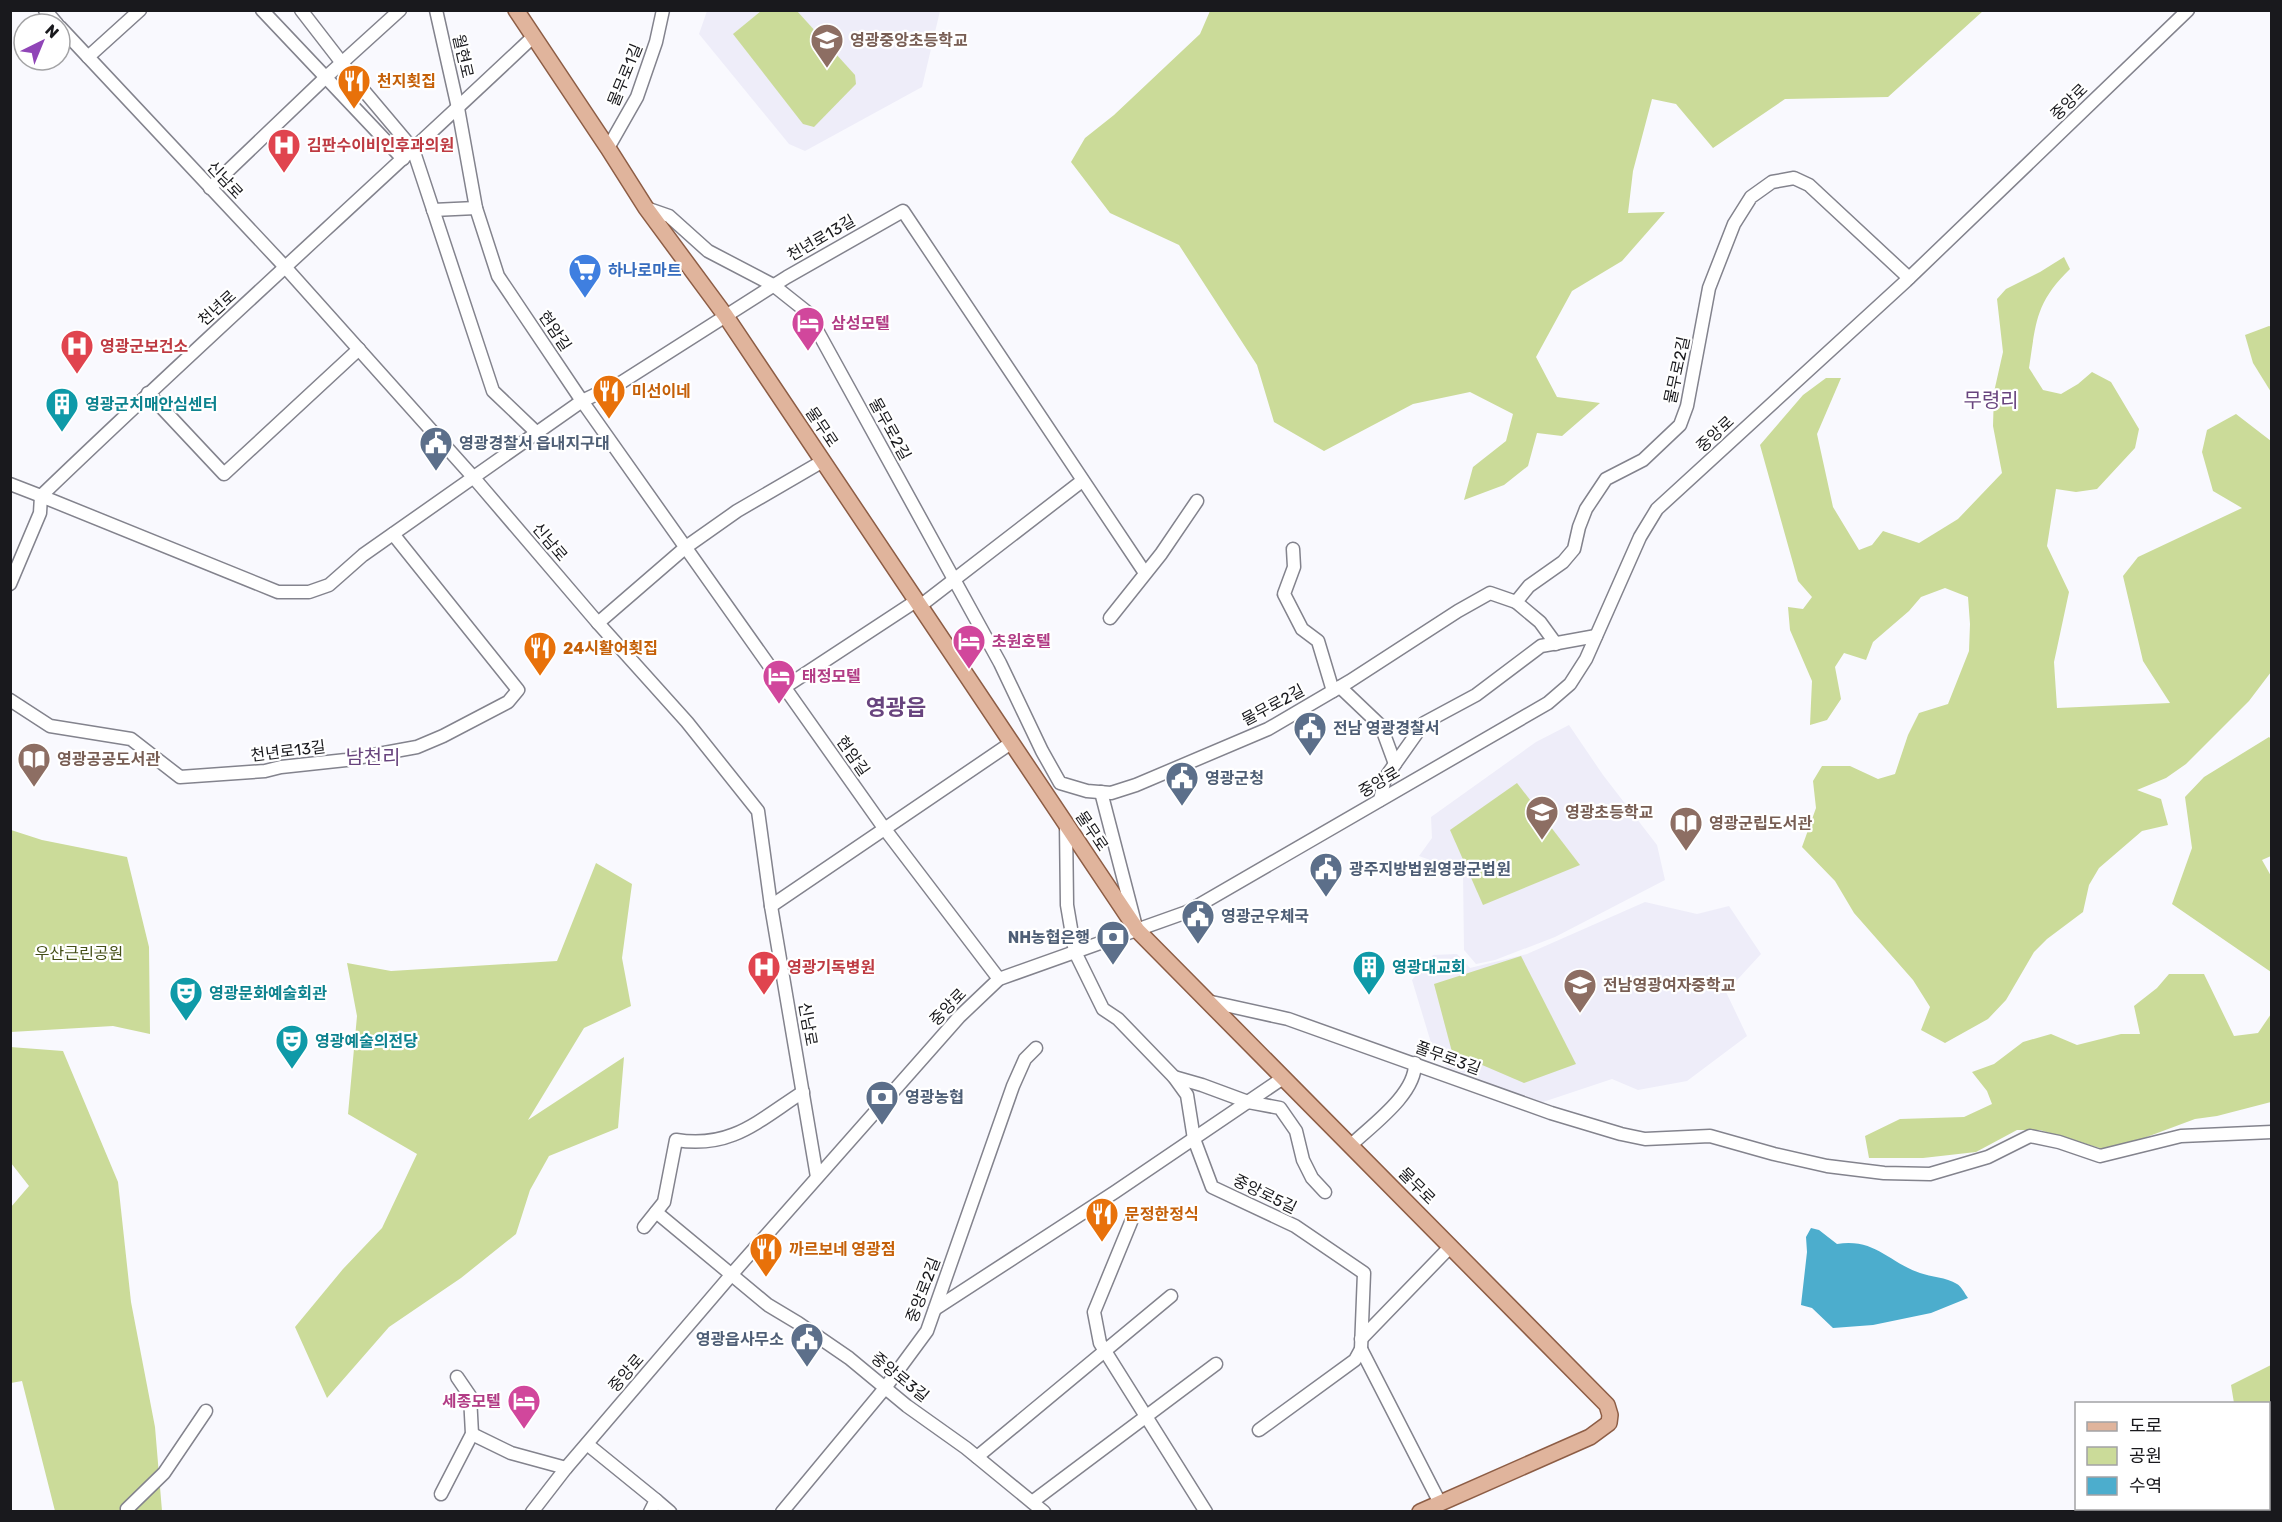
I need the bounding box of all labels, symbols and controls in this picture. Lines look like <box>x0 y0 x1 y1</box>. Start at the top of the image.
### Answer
north arrow <box>12 12 72 72</box>
text: N <box>41 21 63 42</box>
school or university icon: 영광중앙초등학교 <box>809 22 845 69</box>
place label: 영광중앙초등학교 <box>850 31 968 50</box>
street label: 월현로 <box>449 32 477 80</box>
street label: 물무로1길 <box>604 41 646 109</box>
restaurant icon: 천지횟집 <box>336 63 372 110</box>
place label: 천지횟집 <box>377 72 436 91</box>
street label: 중앙로 <box>2047 80 2092 124</box>
hospital icon: 김판수이비인후과의원 <box>266 127 302 174</box>
place label: 김판수이비인후과의원 <box>307 136 454 155</box>
street label: 신남로 <box>203 157 247 203</box>
street label: 천년로13길 <box>784 211 858 265</box>
supermarket icon: 하나로마트 <box>567 252 603 299</box>
place label: 하나로마트 <box>608 261 682 280</box>
street label: 천년로 <box>194 286 240 330</box>
hotel icon: 삼성모텔 <box>790 305 826 352</box>
street label: 현암길 <box>535 307 575 355</box>
place label: 삼성모텔 <box>831 314 890 333</box>
hospital icon: 영광군보건소 <box>59 328 95 375</box>
street label: 물무로2길 <box>1661 335 1693 405</box>
place label: 영광군보건소 <box>100 337 189 356</box>
restaurant icon: 미선이네 <box>591 373 627 420</box>
place label: 미선이네 <box>632 382 691 401</box>
building icon: 영광군치매안심센터 <box>44 386 80 433</box>
district label: 무령리 <box>1963 388 2019 412</box>
place label: 영광군치매안심센터 <box>85 395 217 414</box>
street label: 물무로2길 <box>865 395 915 463</box>
street label: 물무로 <box>802 403 842 451</box>
street label: 중앙로 <box>1692 412 1738 456</box>
public building icon: 영광경찰서 읍내지구대 <box>418 425 454 472</box>
place label: 영광경찰서 읍내지구대 <box>459 434 610 453</box>
street label: 신남로 <box>529 519 572 565</box>
hotel icon: 초원호텔 <box>951 623 987 670</box>
restaurant icon: 24시활어횟집 <box>522 630 558 677</box>
place label: 초원호텔 <box>992 632 1051 651</box>
place label: 24시활어횟집 <box>563 639 658 658</box>
hotel icon: 태정모텔 <box>761 658 797 705</box>
place label: 태정모텔 <box>802 667 861 686</box>
street label: 물무로2길 <box>1238 681 1308 729</box>
district label: 영광읍 <box>866 694 926 721</box>
public building icon: 전남 영광경찰서 <box>1292 710 1328 757</box>
place label: 전남 영광경찰서 <box>1333 719 1439 738</box>
street label: 현암길 <box>833 732 873 780</box>
street label: 천년로13길 <box>249 737 327 765</box>
library icon: 영광공공도서관 <box>16 741 52 788</box>
district label: 남천리 <box>345 745 401 769</box>
place label: 영광공공도서관 <box>57 750 160 769</box>
public building icon: 영광군청 <box>1164 760 1200 807</box>
street label: 중앙로 <box>1355 763 1403 801</box>
place label: 영광군청 <box>1205 769 1264 788</box>
school or university icon: 영광초등학교 <box>1524 794 1560 841</box>
place label: 영광초등학교 <box>1565 803 1654 822</box>
library icon: 영광군립도서관 <box>1668 805 1704 852</box>
street label: 물무로 <box>1072 807 1112 855</box>
place label: 영광군립도서관 <box>1709 814 1812 833</box>
public building icon: 광주지방법원영광군법원 <box>1308 851 1344 898</box>
place label: 광주지방법원영광군법원 <box>1349 860 1511 879</box>
public building icon: 영광군우체국 <box>1180 898 1216 945</box>
place label: 영광군우체국 <box>1221 907 1309 926</box>
bank icon: NH농협은행 <box>1095 919 1131 966</box>
place label: NH농협은행 <box>1008 928 1090 947</box>
park label: 우산근린공원 <box>35 944 123 963</box>
hospital icon: 영광기독병원 <box>746 949 782 996</box>
building icon: 영광대교회 <box>1351 949 1387 996</box>
place label: 영광기독병원 <box>787 958 875 977</box>
place label: 영광대교회 <box>1392 958 1466 977</box>
school or university icon: 전남영광여자중학교 <box>1562 967 1598 1014</box>
theatre icon: 영광문화예술회관 <box>168 975 204 1022</box>
place label: 전남영광여자중학교 <box>1603 976 1736 995</box>
place label: 영광문화예술회관 <box>209 984 327 1003</box>
street label: 중앙로 <box>926 984 970 1029</box>
street label: 신남로 <box>795 1001 821 1048</box>
theatre icon: 영광예술의전당 <box>274 1023 310 1070</box>
place label: 영광예술의전당 <box>315 1032 418 1051</box>
street label: 풀무로3길 <box>1413 1037 1483 1079</box>
bank icon: 영광농협 <box>864 1079 900 1126</box>
place label: 영광농협 <box>905 1088 964 1107</box>
street label: 물무로 <box>1395 1164 1440 1209</box>
street label: 중앙로5길 <box>1230 1170 1300 1218</box>
restaurant icon: 문정한정식 <box>1084 1196 1120 1243</box>
place label: 문정한정식 <box>1125 1205 1199 1224</box>
restaurant icon: 까르보네 영광점 <box>748 1231 784 1278</box>
place label: 까르보네 영광점 <box>789 1240 895 1259</box>
street label: 중앙로2길 <box>902 1255 944 1325</box>
public building icon: 영광읍사무소 <box>789 1321 825 1368</box>
place label: 영광읍사무소 <box>696 1330 784 1349</box>
street label: 중앙로3길 <box>867 1348 933 1406</box>
street label: 중앙로 <box>604 1350 648 1396</box>
hotel icon: 세종모텔 <box>506 1383 542 1430</box>
place label: 세종모텔 <box>442 1392 501 1411</box>
legend <box>2075 1402 2270 1510</box>
text: 도로 <box>2129 1415 2162 1437</box>
text: 공원 <box>2129 1445 2162 1467</box>
text: 수역 <box>2129 1475 2162 1497</box>

